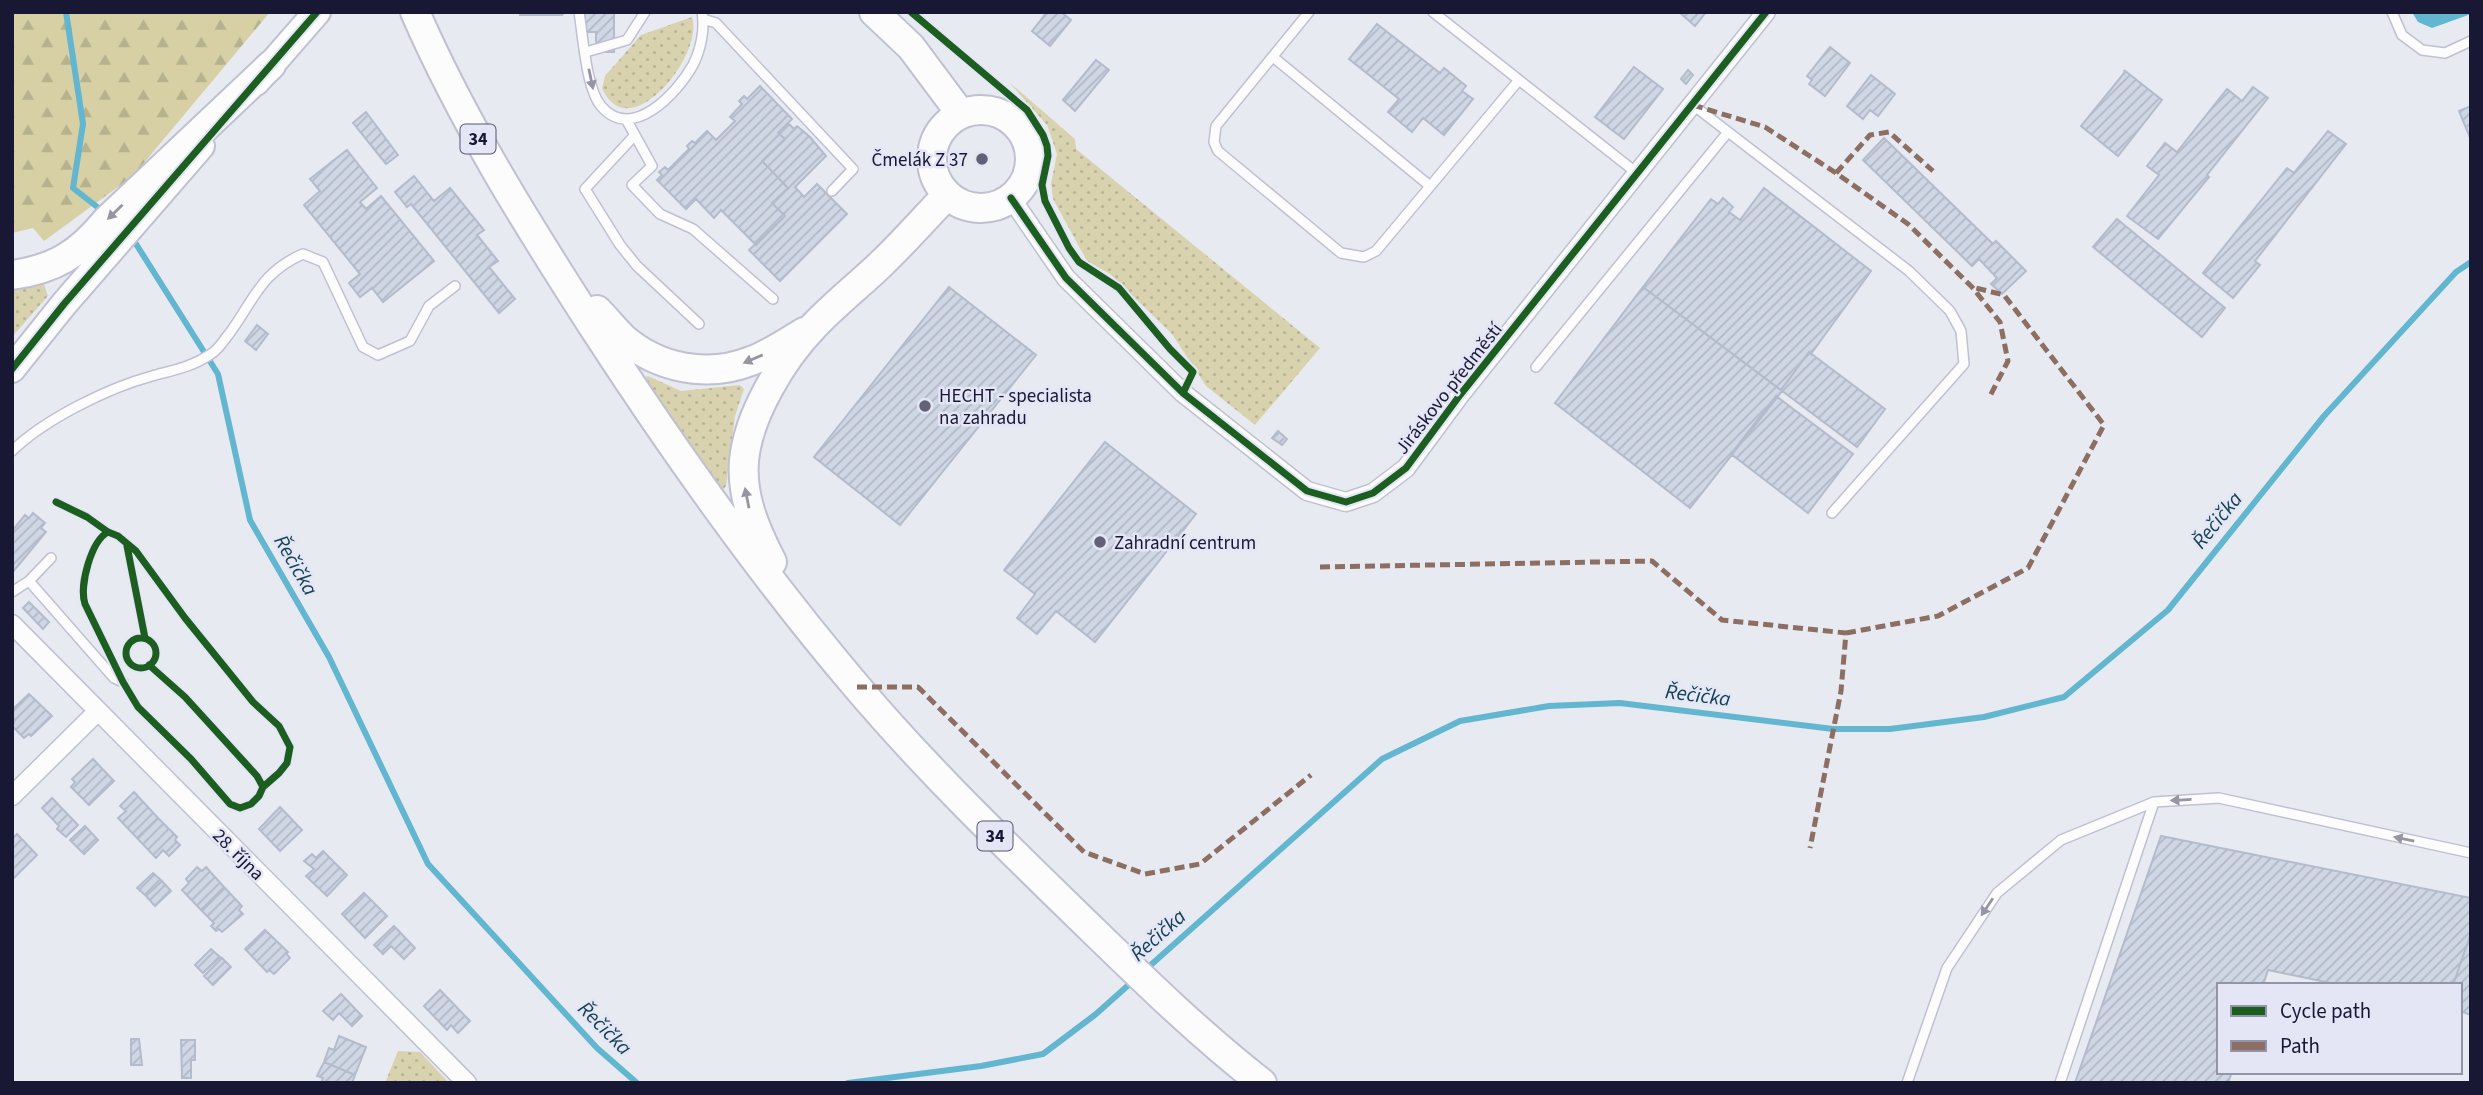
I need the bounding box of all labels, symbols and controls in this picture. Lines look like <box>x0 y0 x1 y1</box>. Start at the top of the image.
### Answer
one-way arrow <box>586 68 597 90</box>
road number: 34 <box>461 124 496 154</box>
place label: Čmelák Z 37 <box>871 147 968 174</box>
marker: Čmelák Z 37 <box>974 151 990 167</box>
one-way arrow <box>106 204 123 221</box>
street label: Jiráskovo předměstí <box>1389 316 1510 460</box>
one-way arrow <box>742 354 763 365</box>
place label: HECHT - specialista na zahradu <box>939 383 1092 432</box>
marker: HECHT - specialista na zahradu <box>917 398 933 414</box>
water label: Řečička <box>2185 485 2249 555</box>
one-way arrow <box>741 487 752 509</box>
water label: Řečička <box>267 529 325 601</box>
place label: Zahradní centrum <box>1114 530 1256 557</box>
marker: Zahradní centrum <box>1092 534 1108 550</box>
water label: Řečička <box>1664 676 1732 714</box>
one-way arrow <box>2170 795 2192 806</box>
road number: 34 <box>978 822 1012 850</box>
street label: 28. října <box>206 823 270 887</box>
one-way arrow <box>2393 834 2415 845</box>
one-way arrow <box>1981 897 1994 916</box>
water label: Řečička <box>1124 902 1192 968</box>
legend <box>2217 983 2462 1074</box>
water label: Řečička <box>571 994 639 1062</box>
text: Cycle path <box>2280 996 2371 1026</box>
text: Path <box>2280 1031 2320 1061</box>

